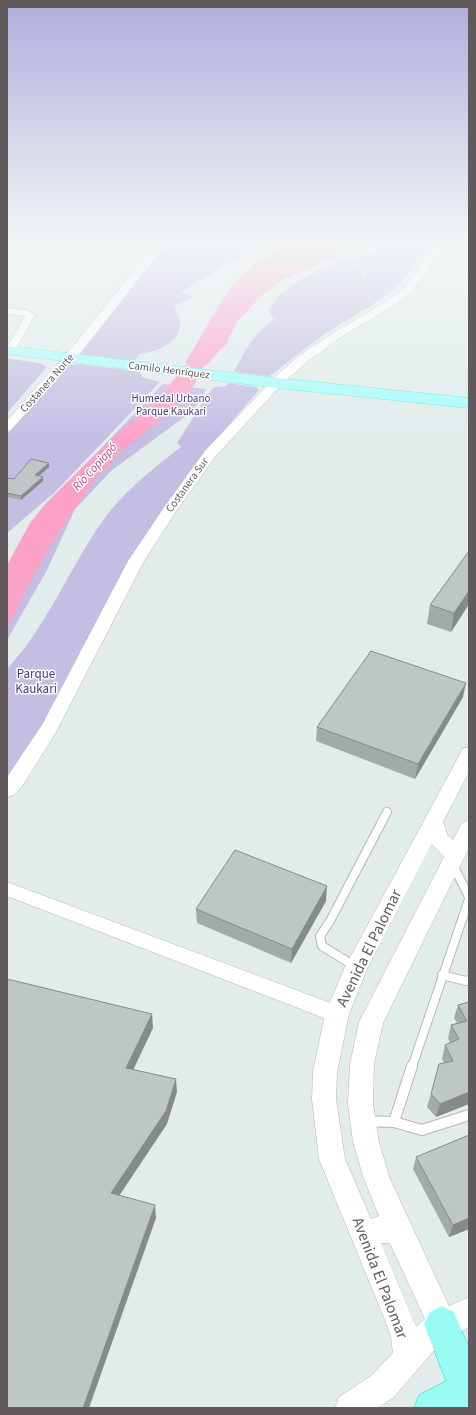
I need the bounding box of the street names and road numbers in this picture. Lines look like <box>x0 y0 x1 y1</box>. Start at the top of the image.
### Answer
street label: Costanera Norte <box>17 350 78 416</box>
street label: Camilo Henríquez <box>127 358 211 382</box>
street label: Costanera Sur <box>162 455 212 515</box>
street label: Avenida El Palomar <box>331 885 407 1011</box>
street label: Avenida El Palomar <box>347 1214 413 1342</box>

